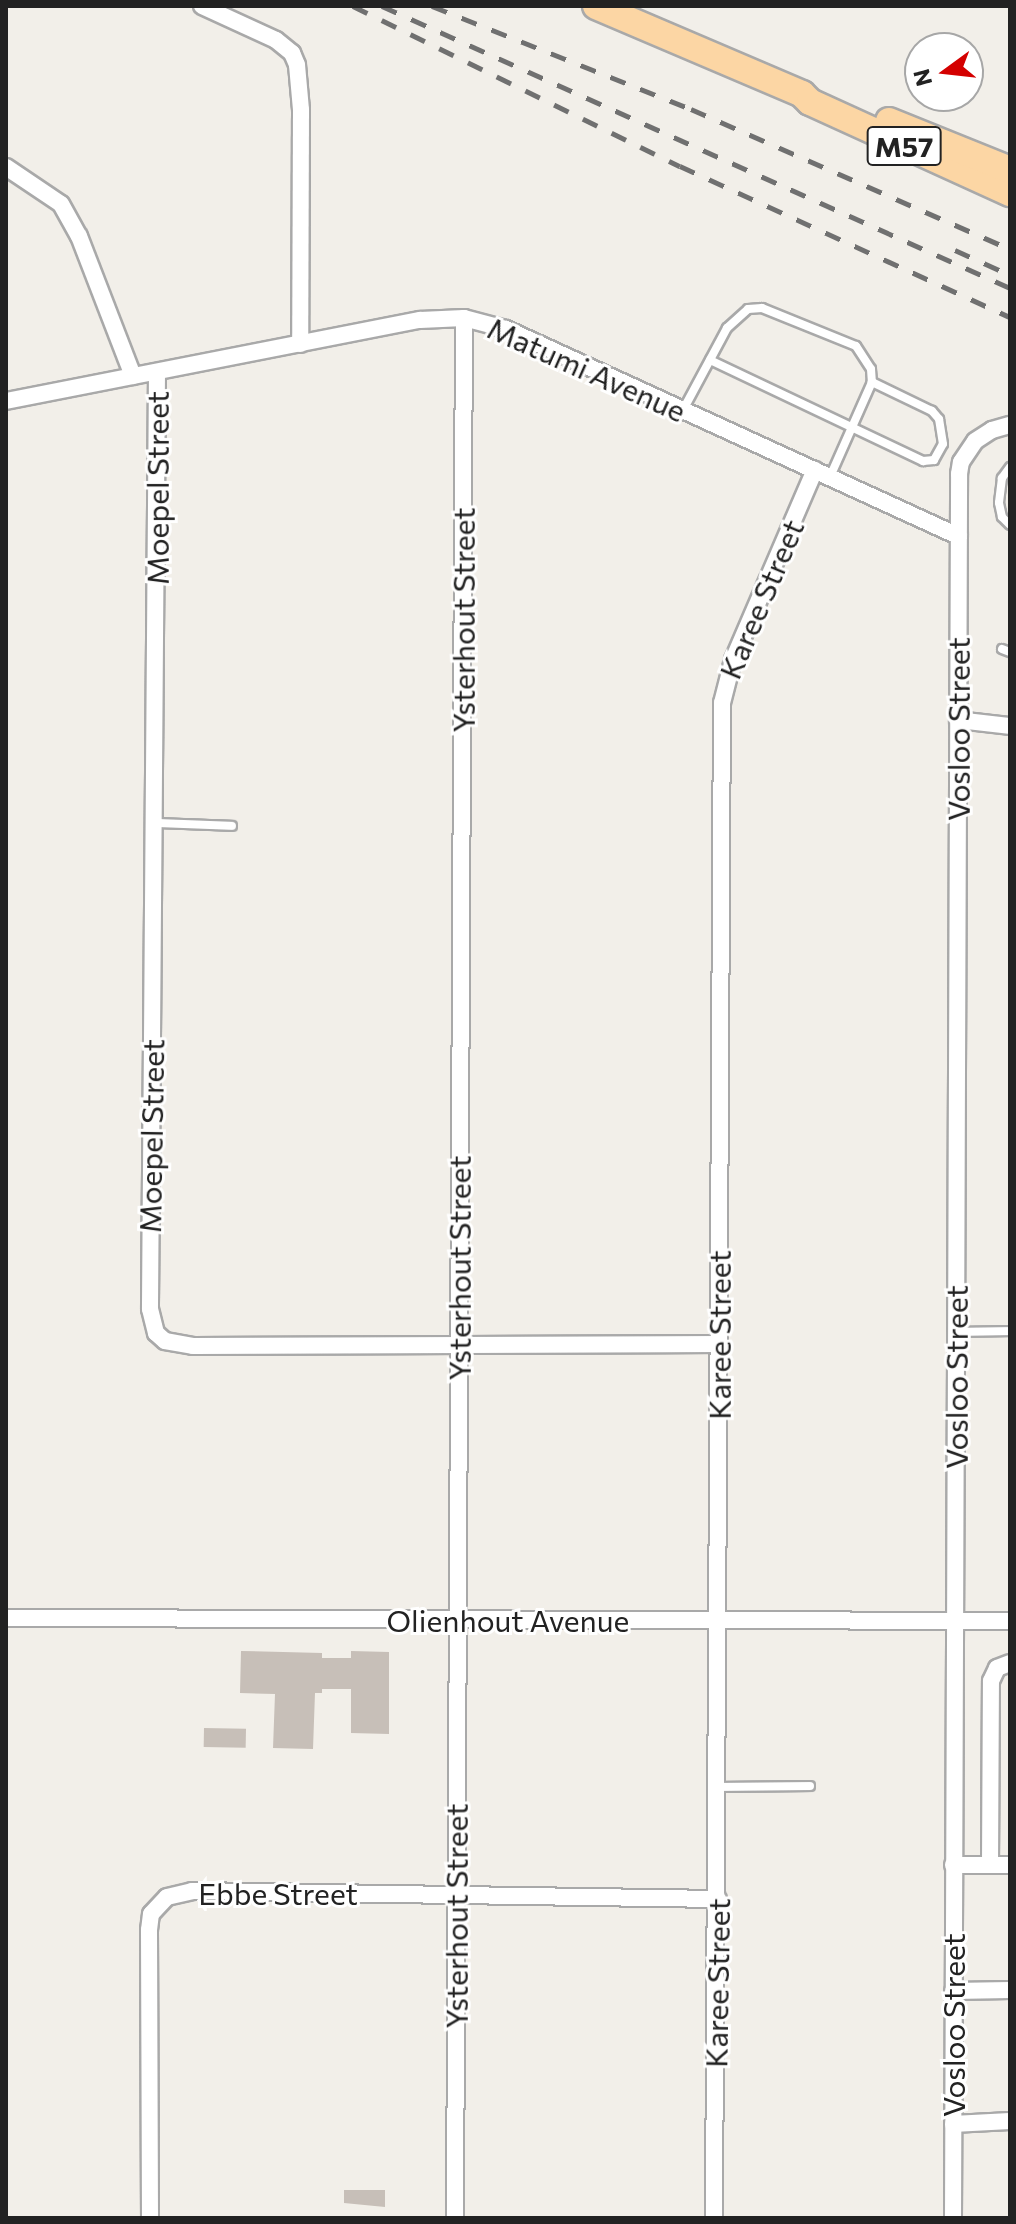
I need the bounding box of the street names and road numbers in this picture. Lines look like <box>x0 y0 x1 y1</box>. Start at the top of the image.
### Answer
road number: M57 <box>866 122 942 170</box>
street label: Matumi Avenue <box>482 309 692 429</box>
street label: Moepel Street <box>139 391 175 585</box>
street label: Ysterhout Street <box>445 508 481 732</box>
street label: Karee Street <box>711 514 811 684</box>
street label: Vosloo Street <box>940 637 976 821</box>
street label: Moepel Street <box>131 1039 171 1233</box>
street label: Ysterhout Street <box>441 1156 477 1380</box>
street label: Karee Street <box>701 1250 737 1420</box>
street label: Vosloo Street <box>938 1285 974 1469</box>
street label: Olienhout Avenue <box>387 1602 629 1638</box>
street label: Ysterhout Street <box>438 1804 474 2028</box>
street label: Ebbe Street <box>198 1875 358 1911</box>
street label: Karee Street <box>698 1898 736 2068</box>
street label: Vosloo Street <box>935 1933 971 2117</box>

